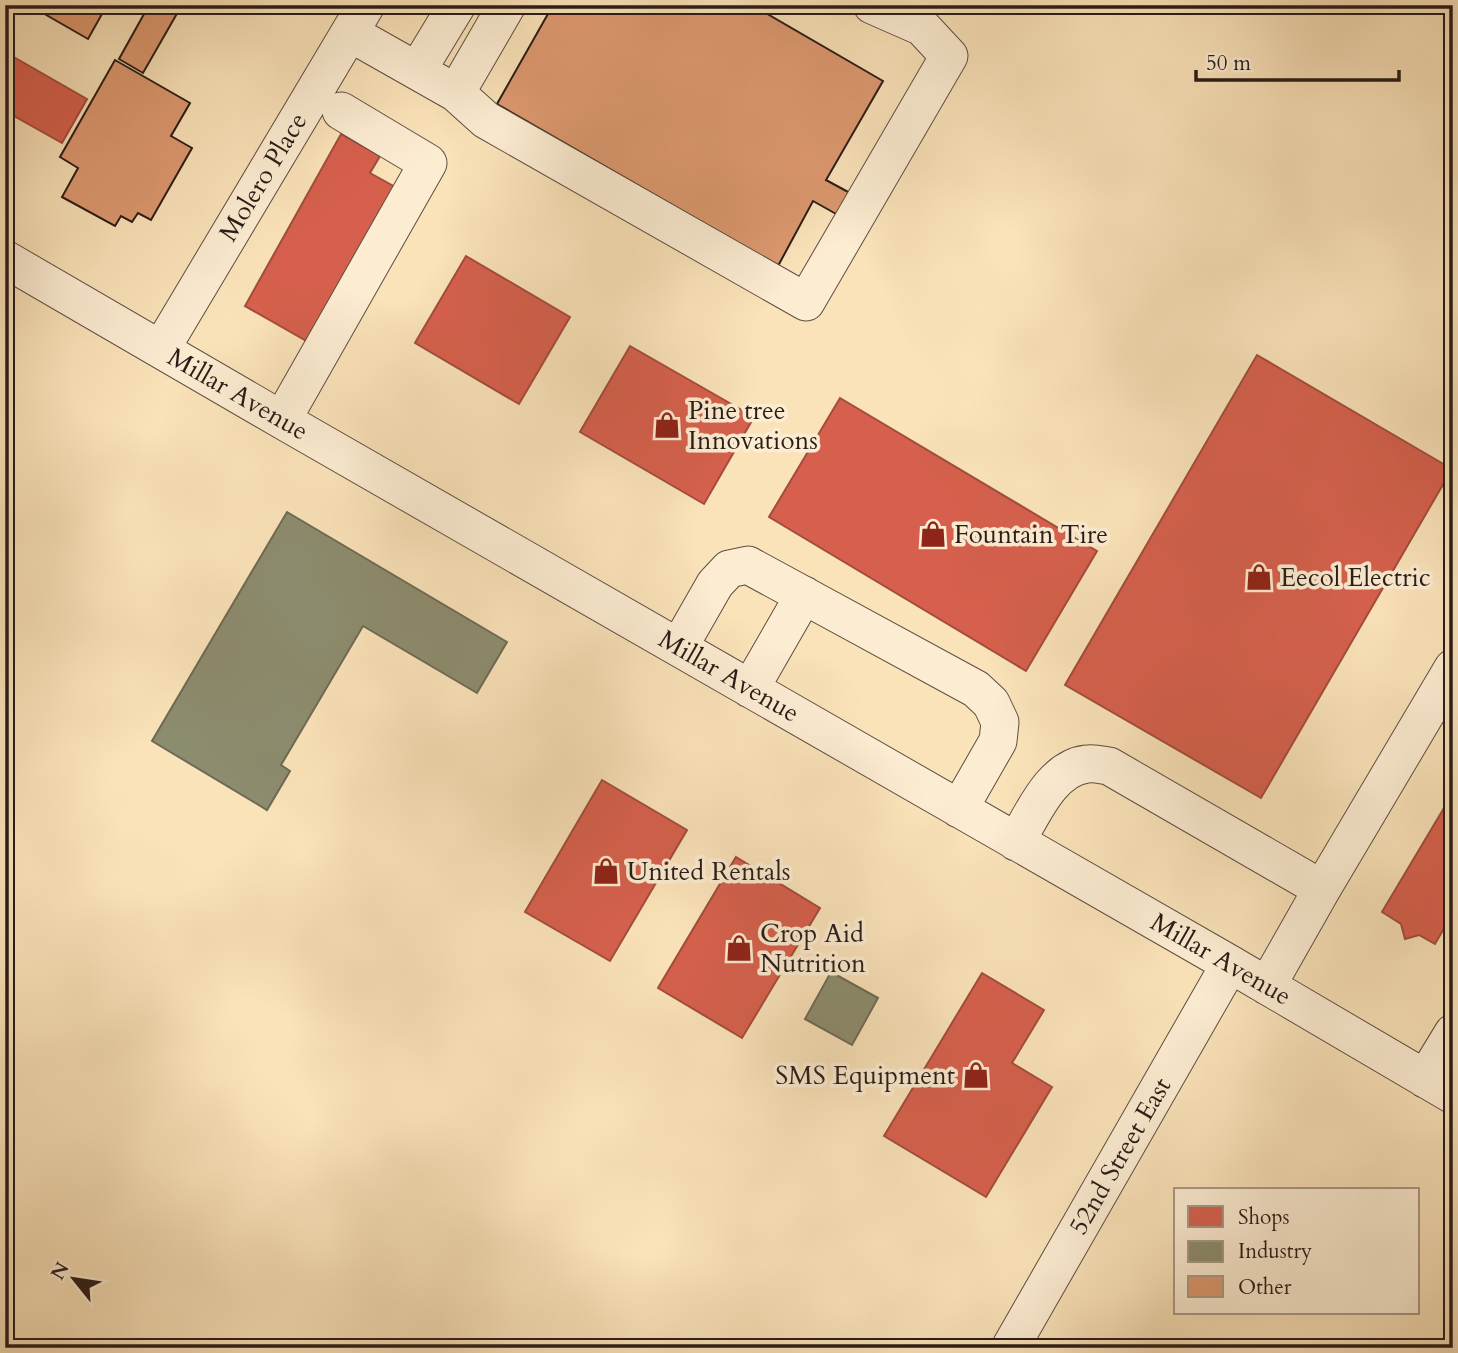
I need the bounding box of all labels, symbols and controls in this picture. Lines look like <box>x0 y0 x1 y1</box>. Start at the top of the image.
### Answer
scale bar <box>1196 38 1398 82</box>
text: 50 m <box>1206 49 1251 78</box>
street label: Molero Place <box>211 106 315 248</box>
street label: Millar Avenue <box>161 340 315 448</box>
place label: Pine tree Innovations <box>688 393 818 458</box>
shop icon: Pine tree Innovations <box>652 410 682 440</box>
place label: Fountain Tire <box>954 517 1108 552</box>
shop icon: Fountain Tire <box>918 519 948 549</box>
place label: Eecol Electric <box>1280 560 1431 595</box>
shop icon: Eecol Electric <box>1244 562 1274 592</box>
street label: Millar Avenue <box>652 622 806 730</box>
place label: United Rentals <box>627 854 791 889</box>
shop icon: United Rentals <box>591 856 621 886</box>
street label: Millar Avenue <box>1144 905 1298 1013</box>
place label: Crop Aid Nutrition <box>760 916 866 981</box>
shop icon: Crop Aid Nutrition <box>724 933 754 963</box>
place label: SMS Equipment <box>775 1058 955 1093</box>
shop icon: SMS Equipment <box>961 1060 991 1090</box>
street label: 52nd Street East <box>1061 1071 1179 1241</box>
legend <box>1174 1188 1420 1314</box>
text: Shops <box>1238 1203 1290 1232</box>
text: Industry <box>1238 1237 1312 1266</box>
north arrow <box>38 1244 108 1314</box>
text: N <box>45 1257 76 1285</box>
text: Other <box>1238 1273 1292 1302</box>

